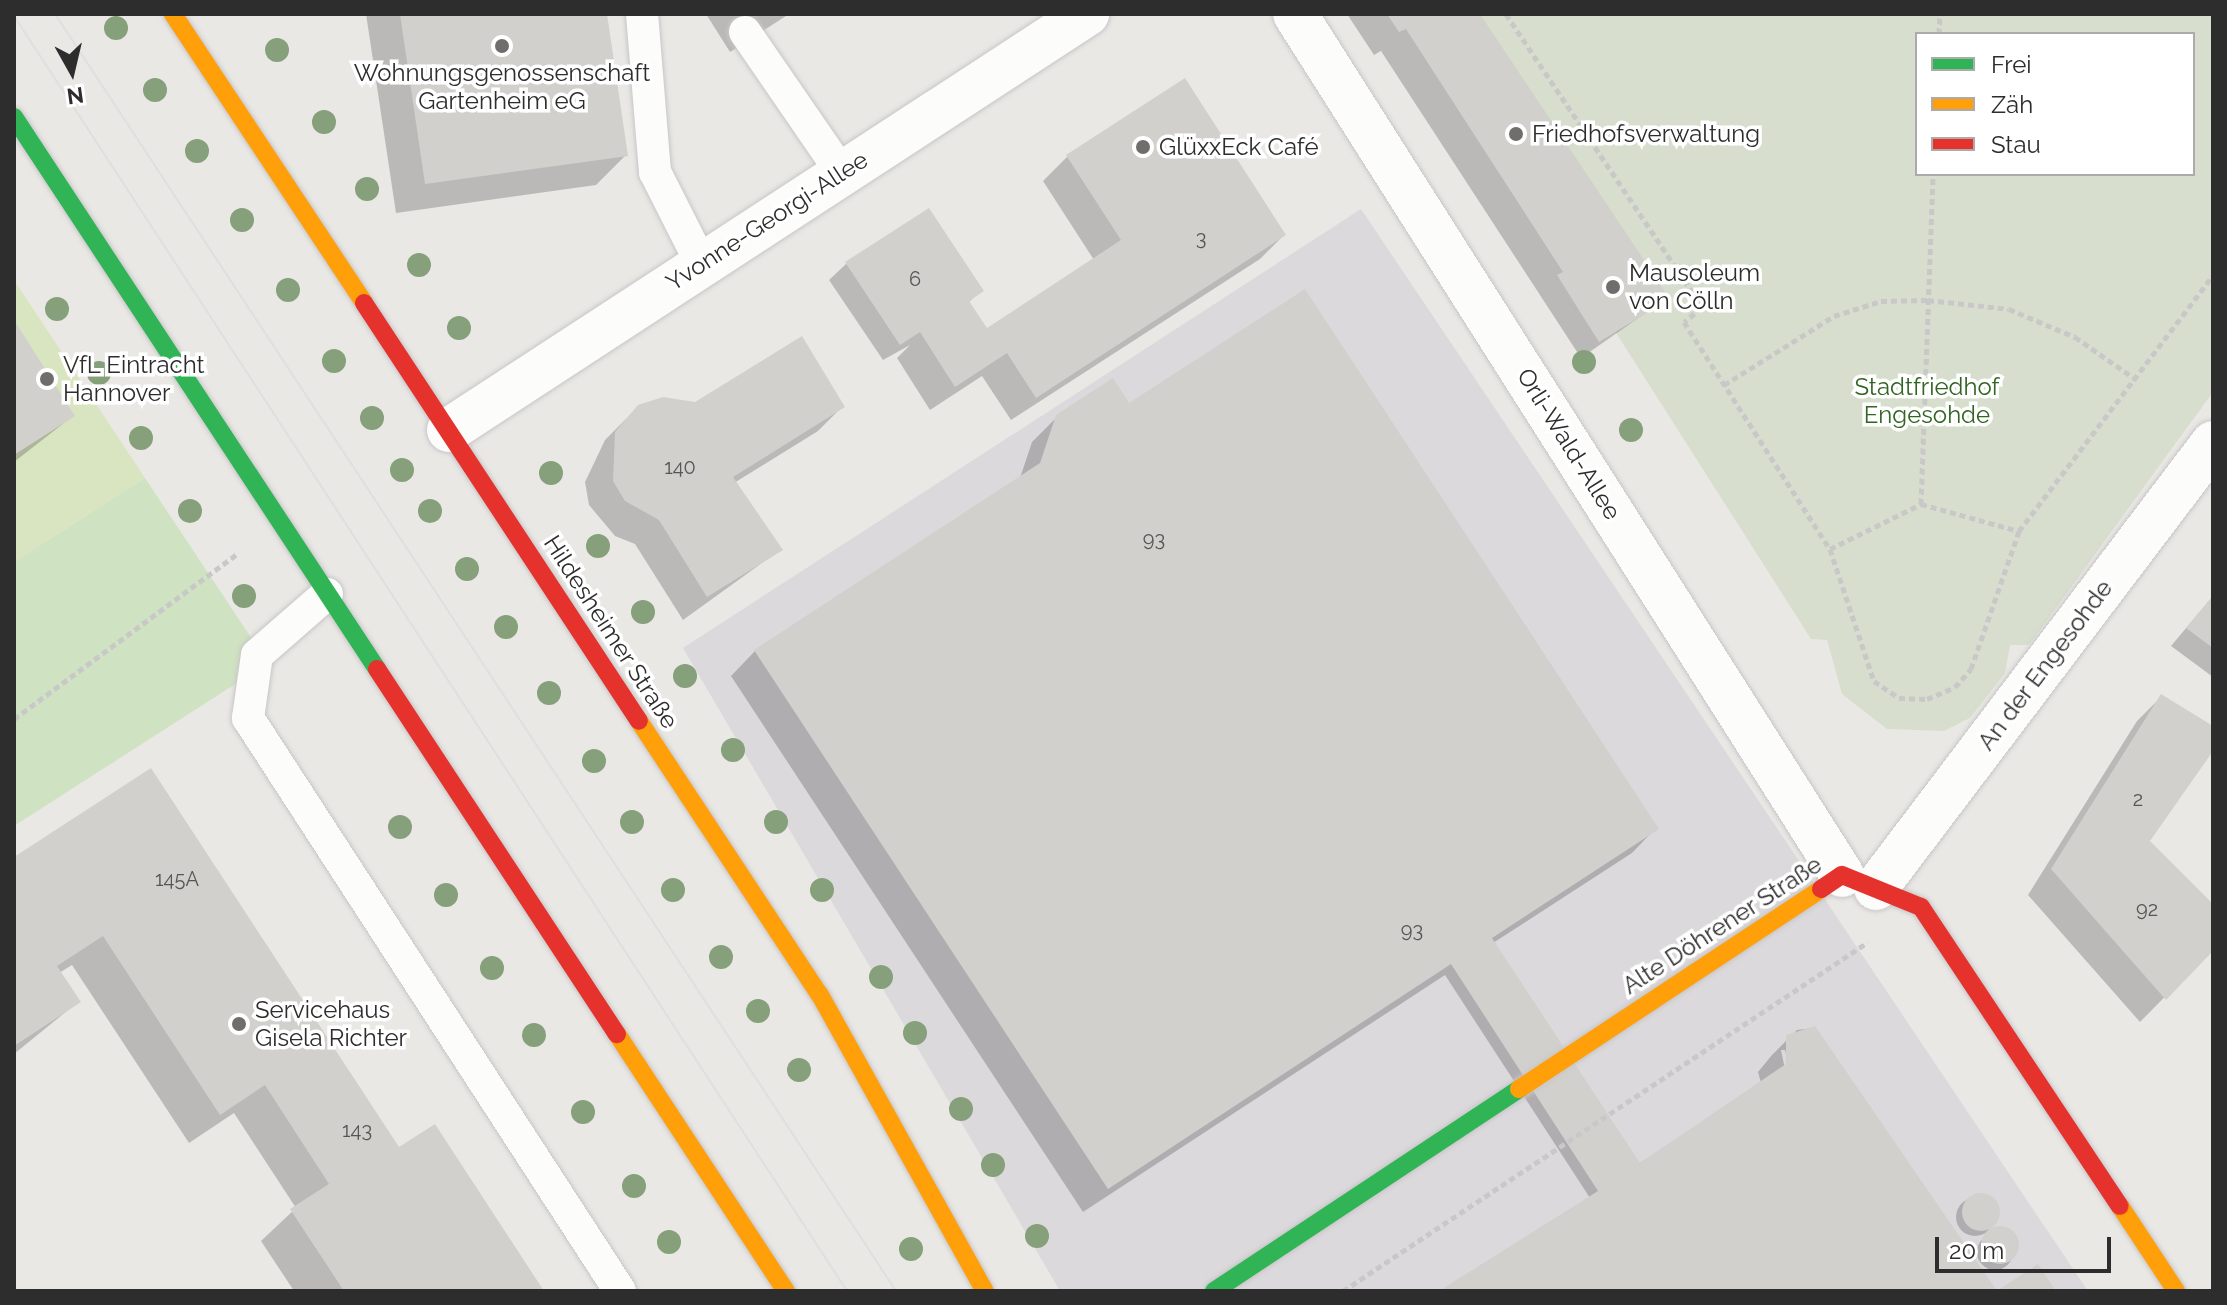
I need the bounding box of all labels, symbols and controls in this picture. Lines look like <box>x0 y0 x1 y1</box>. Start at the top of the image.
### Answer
north arrow <box>32 32 112 112</box>
legend <box>1915 32 2195 176</box>
marker: Wohnungsgenossenschaft Gartenheim eG <box>493 37 511 55</box>
text: Frei <box>1991 50 2032 79</box>
place label: Wohnungsgenossenschaft Gartenheim eG <box>354 59 650 115</box>
text: N <box>65 82 85 110</box>
text: Zäh <box>1991 90 2033 119</box>
place label: Friedhofsverwaltung <box>1532 120 1760 148</box>
marker: Friedhofsverwaltung <box>1507 125 1525 143</box>
text: Stau <box>1991 130 2041 159</box>
place label: GlüxxEck Café <box>1159 133 1318 161</box>
marker: GlüxxEck Café <box>1134 138 1152 156</box>
street label: Yvonne-Georgi-Allee <box>661 145 873 297</box>
house number: 3 <box>1196 226 1206 250</box>
place label: Mausoleum von Cölln <box>1629 259 1760 315</box>
house number: 6 <box>909 267 921 291</box>
marker: Mausoleum von Cölln <box>1604 278 1622 296</box>
place label: VfL Eintracht Hannover <box>63 351 205 407</box>
street label: Orli-Wald-Allee <box>1511 363 1627 525</box>
marker: VfL Eintracht Hannover <box>38 370 56 388</box>
park label: Stadtfriedhof Engesohde <box>1854 373 2000 429</box>
house number: 140 <box>664 455 696 479</box>
house number: 93 <box>1143 527 1165 551</box>
street label: Hildesheimer Straße <box>538 530 684 734</box>
street label: An der Engesohde <box>1971 574 2119 756</box>
house number: 2 <box>2133 787 2143 811</box>
street label: Alte Döhrener Straße <box>1617 850 1827 1000</box>
house number: 145A <box>155 867 199 891</box>
house number: 92 <box>2136 897 2158 921</box>
house number: 93 <box>1401 918 1423 942</box>
place label: Servicehaus Gisela Richter <box>255 996 407 1052</box>
marker: Servicehaus Gisela Richter <box>230 1015 248 1033</box>
house number: 143 <box>342 1118 372 1142</box>
scale bar <box>1939 1221 2115 1271</box>
text: 20 m <box>1949 1236 2004 1265</box>

